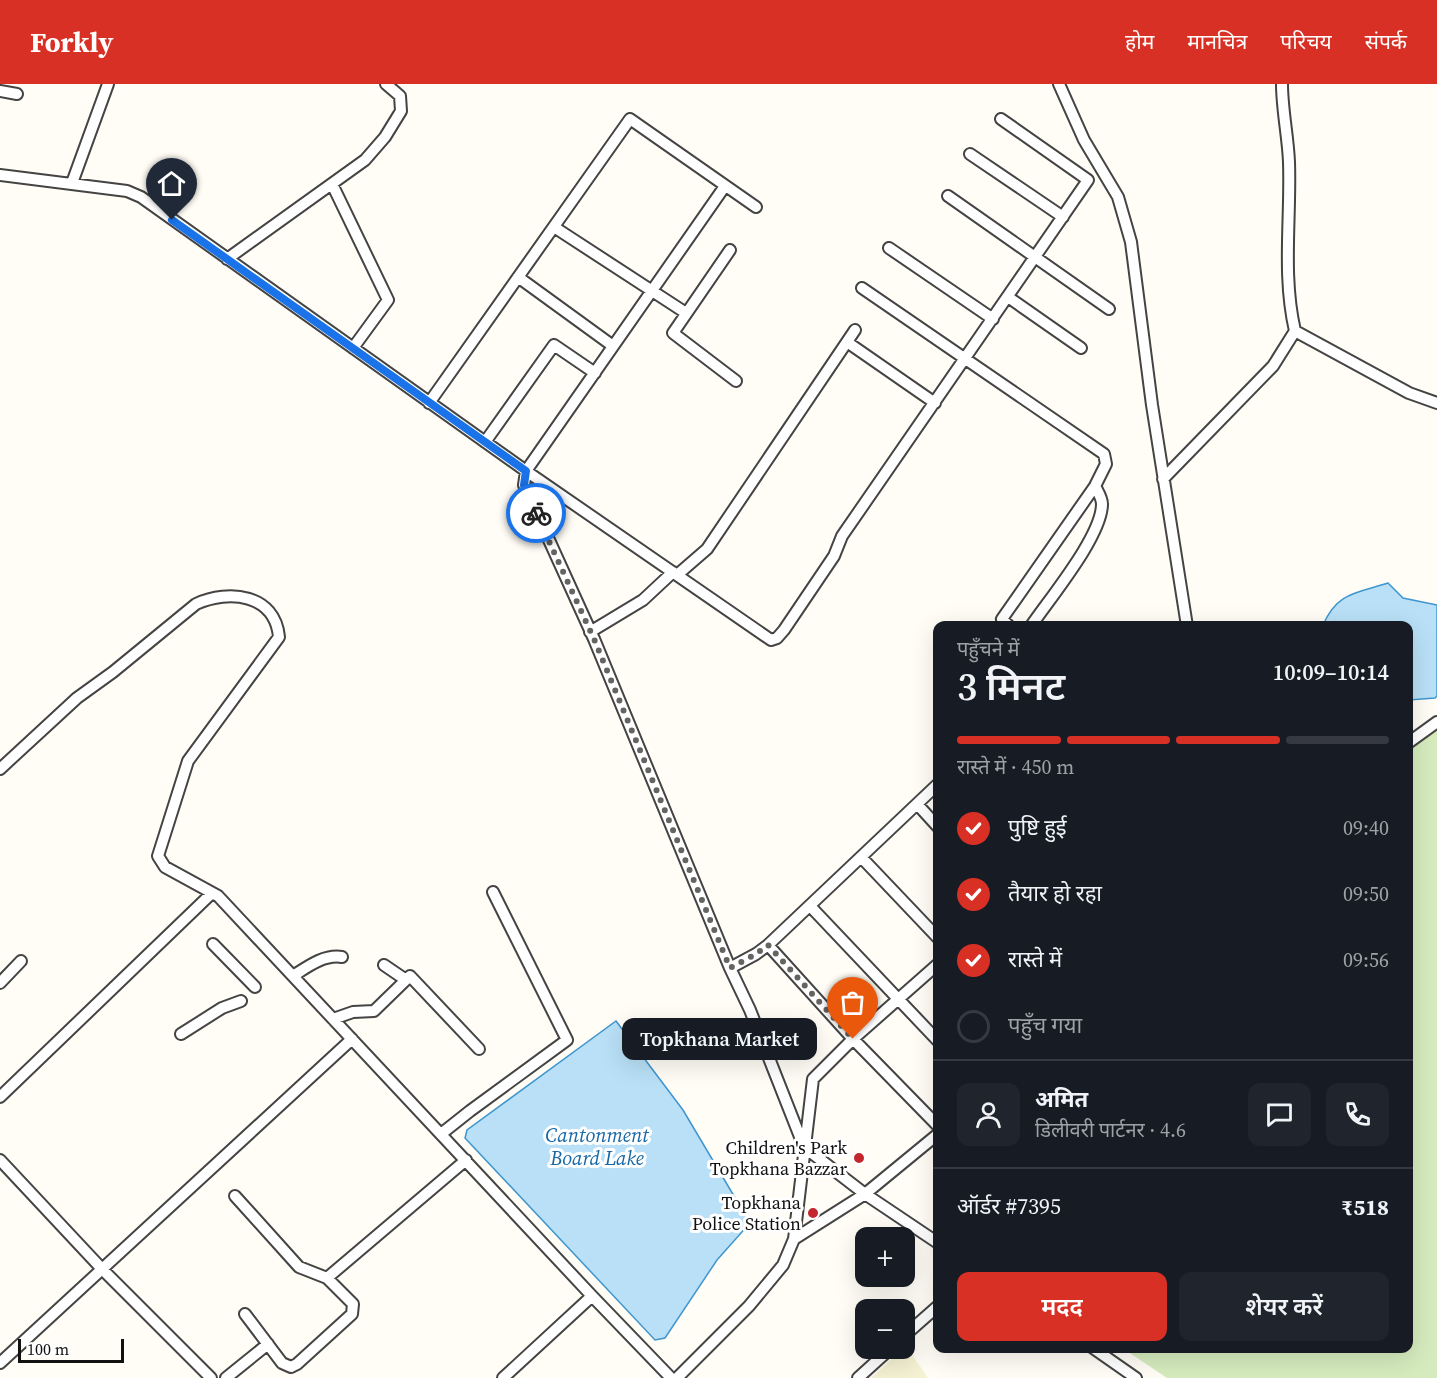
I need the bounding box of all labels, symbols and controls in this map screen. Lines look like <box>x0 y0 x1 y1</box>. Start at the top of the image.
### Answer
text: Forkly <box>30 23 113 61</box>
text: होम <box>1125 27 1154 56</box>
text: मानचित्र <box>1187 27 1247 56</box>
text: परिचय <box>1280 27 1332 56</box>
text: संपर्क <box>1365 27 1407 56</box>
pin <box>146 158 197 220</box>
icon: home <box>155 167 188 200</box>
courier <box>506 483 566 543</box>
icon: bike <box>520 497 553 530</box>
text: पहुँचने में <box>957 635 1019 663</box>
text: 10:09–10:14 <box>1273 657 1389 687</box>
text: 3 मिनट <box>957 660 1065 713</box>
text: रास्ते में · 450 m <box>957 753 1074 781</box>
icon: check <box>957 812 990 845</box>
text: पुष्टि हुई <box>1008 812 1067 842</box>
text: 09:40 <box>1343 814 1389 842</box>
icon: check <box>957 878 990 911</box>
text: तैयार हो रहा <box>1008 878 1102 908</box>
text: 09:50 <box>1343 880 1389 908</box>
icon: check <box>957 944 990 977</box>
text: रास्ते में <box>1008 944 1062 974</box>
text: 09:56 <box>1343 946 1389 974</box>
pin <box>827 977 878 1039</box>
icon: bag <box>836 986 869 1019</box>
text: पहुँच गया <box>1008 1010 1082 1040</box>
callout: Topkhana Market <box>622 1018 817 1060</box>
text: Topkhana Market <box>640 1025 799 1053</box>
button: person <box>957 1083 1020 1146</box>
button: chat <box>1248 1083 1311 1146</box>
button: phone <box>1326 1083 1389 1146</box>
text: अमित <box>1035 1084 1088 1114</box>
text: डिलीवरी पार्टनर · 4.6 <box>1035 1116 1186 1144</box>
water label: Cantonment Board Lake <box>545 1121 650 1172</box>
place label: Children's Park Topkhana Bazzar <box>710 1135 847 1181</box>
marker: Children's Park Topkhana Bazzar <box>852 1151 866 1165</box>
place label: Topkhana Police Station <box>692 1190 802 1236</box>
text: ऑर्डर #7395 <box>957 1191 1061 1221</box>
text: ₹518 <box>1341 1192 1389 1222</box>
marker: Topkhana Police Station <box>806 1206 820 1220</box>
map controls <box>855 1227 915 1359</box>
button: + <box>855 1227 915 1287</box>
button: मदद <box>957 1272 1167 1341</box>
button: शेयर करें <box>1179 1272 1389 1341</box>
button: − <box>855 1299 915 1359</box>
scale bar <box>18 1336 124 1364</box>
text: 100 m <box>27 1338 69 1360</box>

